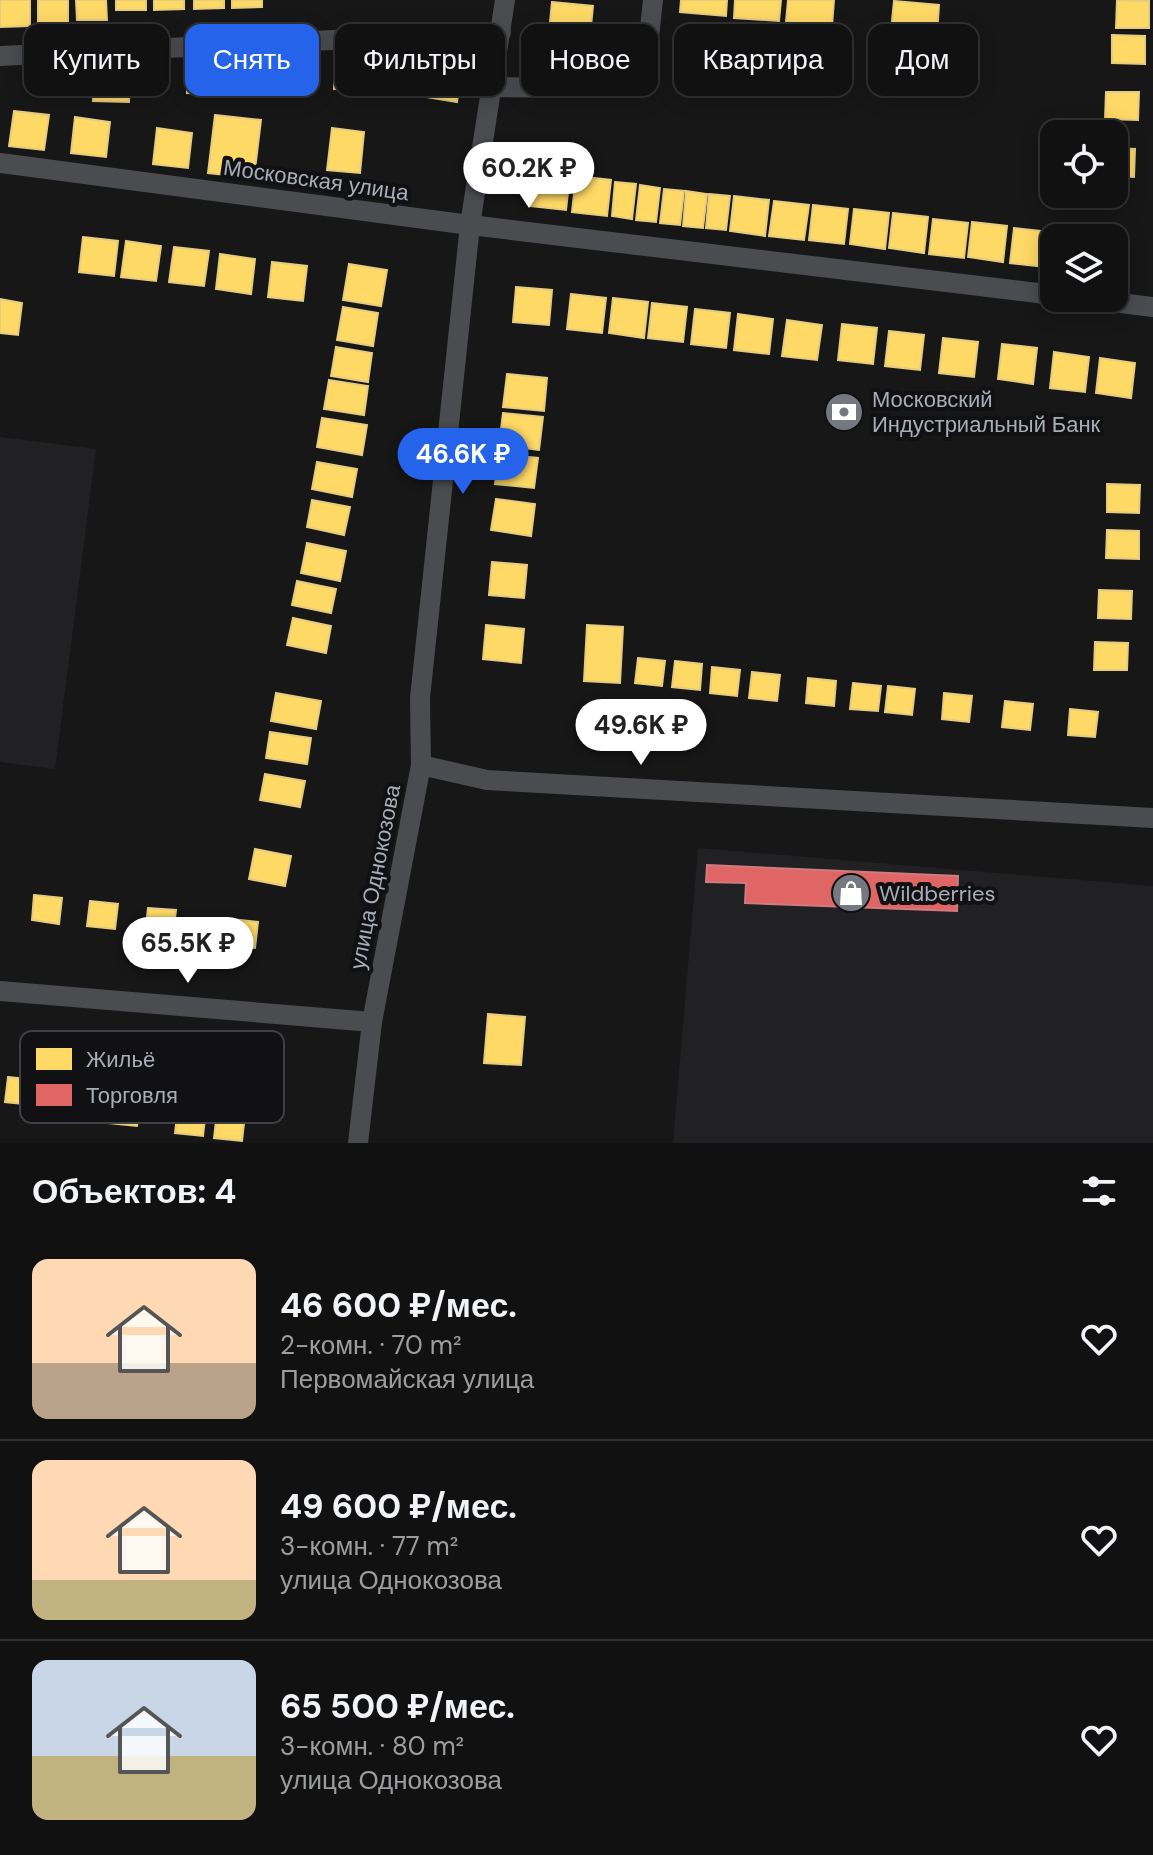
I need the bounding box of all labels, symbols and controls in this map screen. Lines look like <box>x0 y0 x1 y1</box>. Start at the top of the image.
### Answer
chip: Купить <box>24 24 169 96</box>
chip: Снять <box>185 24 319 96</box>
chip: Фильтры <box>335 24 505 96</box>
chip: Новое <box>521 24 658 96</box>
chip: Квартира <box>674 24 852 96</box>
chip: Дом <box>868 24 978 96</box>
map controls <box>1040 120 1128 312</box>
button: locate <box>1040 120 1128 208</box>
pin: 60.2K ₽ <box>455 142 603 210</box>
text: 60.2K ₽ <box>481 151 577 185</box>
street label: Московская улица <box>221 153 411 207</box>
button: layers <box>1040 224 1128 312</box>
place label: Московский Индустриальный Банк <box>872 385 1101 439</box>
bank icon: Московский Индустриальный Банк <box>823 391 865 433</box>
pin: 46.6K ₽ <box>389 428 537 496</box>
text: 46.6K ₽ <box>416 437 510 471</box>
pin: 49.6K ₽ <box>567 699 715 767</box>
text: 49.6K ₽ <box>594 708 688 742</box>
street label: улица Однокозова <box>343 781 407 972</box>
shop icon: Wildberries <box>830 872 872 914</box>
place label: Wildberries <box>879 879 996 908</box>
pin: 65.5K ₽ <box>114 917 262 985</box>
text: 65.5K ₽ <box>141 926 235 960</box>
legend <box>20 1031 284 1123</box>
text: Жильё <box>86 1045 155 1074</box>
text: Торговля <box>86 1081 178 1110</box>
text: Объектов: 4 <box>32 1169 236 1214</box>
icon: filters <box>1077 1169 1121 1213</box>
text: 46 600 ₽/мес. <box>280 1283 517 1328</box>
icon: home <box>96 1291 192 1387</box>
icon: heart <box>1077 1317 1121 1361</box>
text: 2-комн. · 70 m² <box>280 1328 462 1362</box>
text: Первомайская улица <box>280 1362 534 1396</box>
text: 49 600 ₽/мес. <box>280 1484 517 1529</box>
icon: home <box>96 1492 192 1588</box>
icon: heart <box>1077 1518 1121 1562</box>
text: 3-комн. · 77 m² <box>280 1529 458 1563</box>
text: улица Однокозова <box>280 1563 502 1597</box>
text: 65 500 ₽/мес. <box>280 1684 515 1729</box>
icon: home <box>96 1692 192 1788</box>
icon: heart <box>1077 1718 1121 1762</box>
text: 3-комн. · 80 m² <box>280 1729 464 1763</box>
text: улица Однокозова <box>280 1763 502 1797</box>

